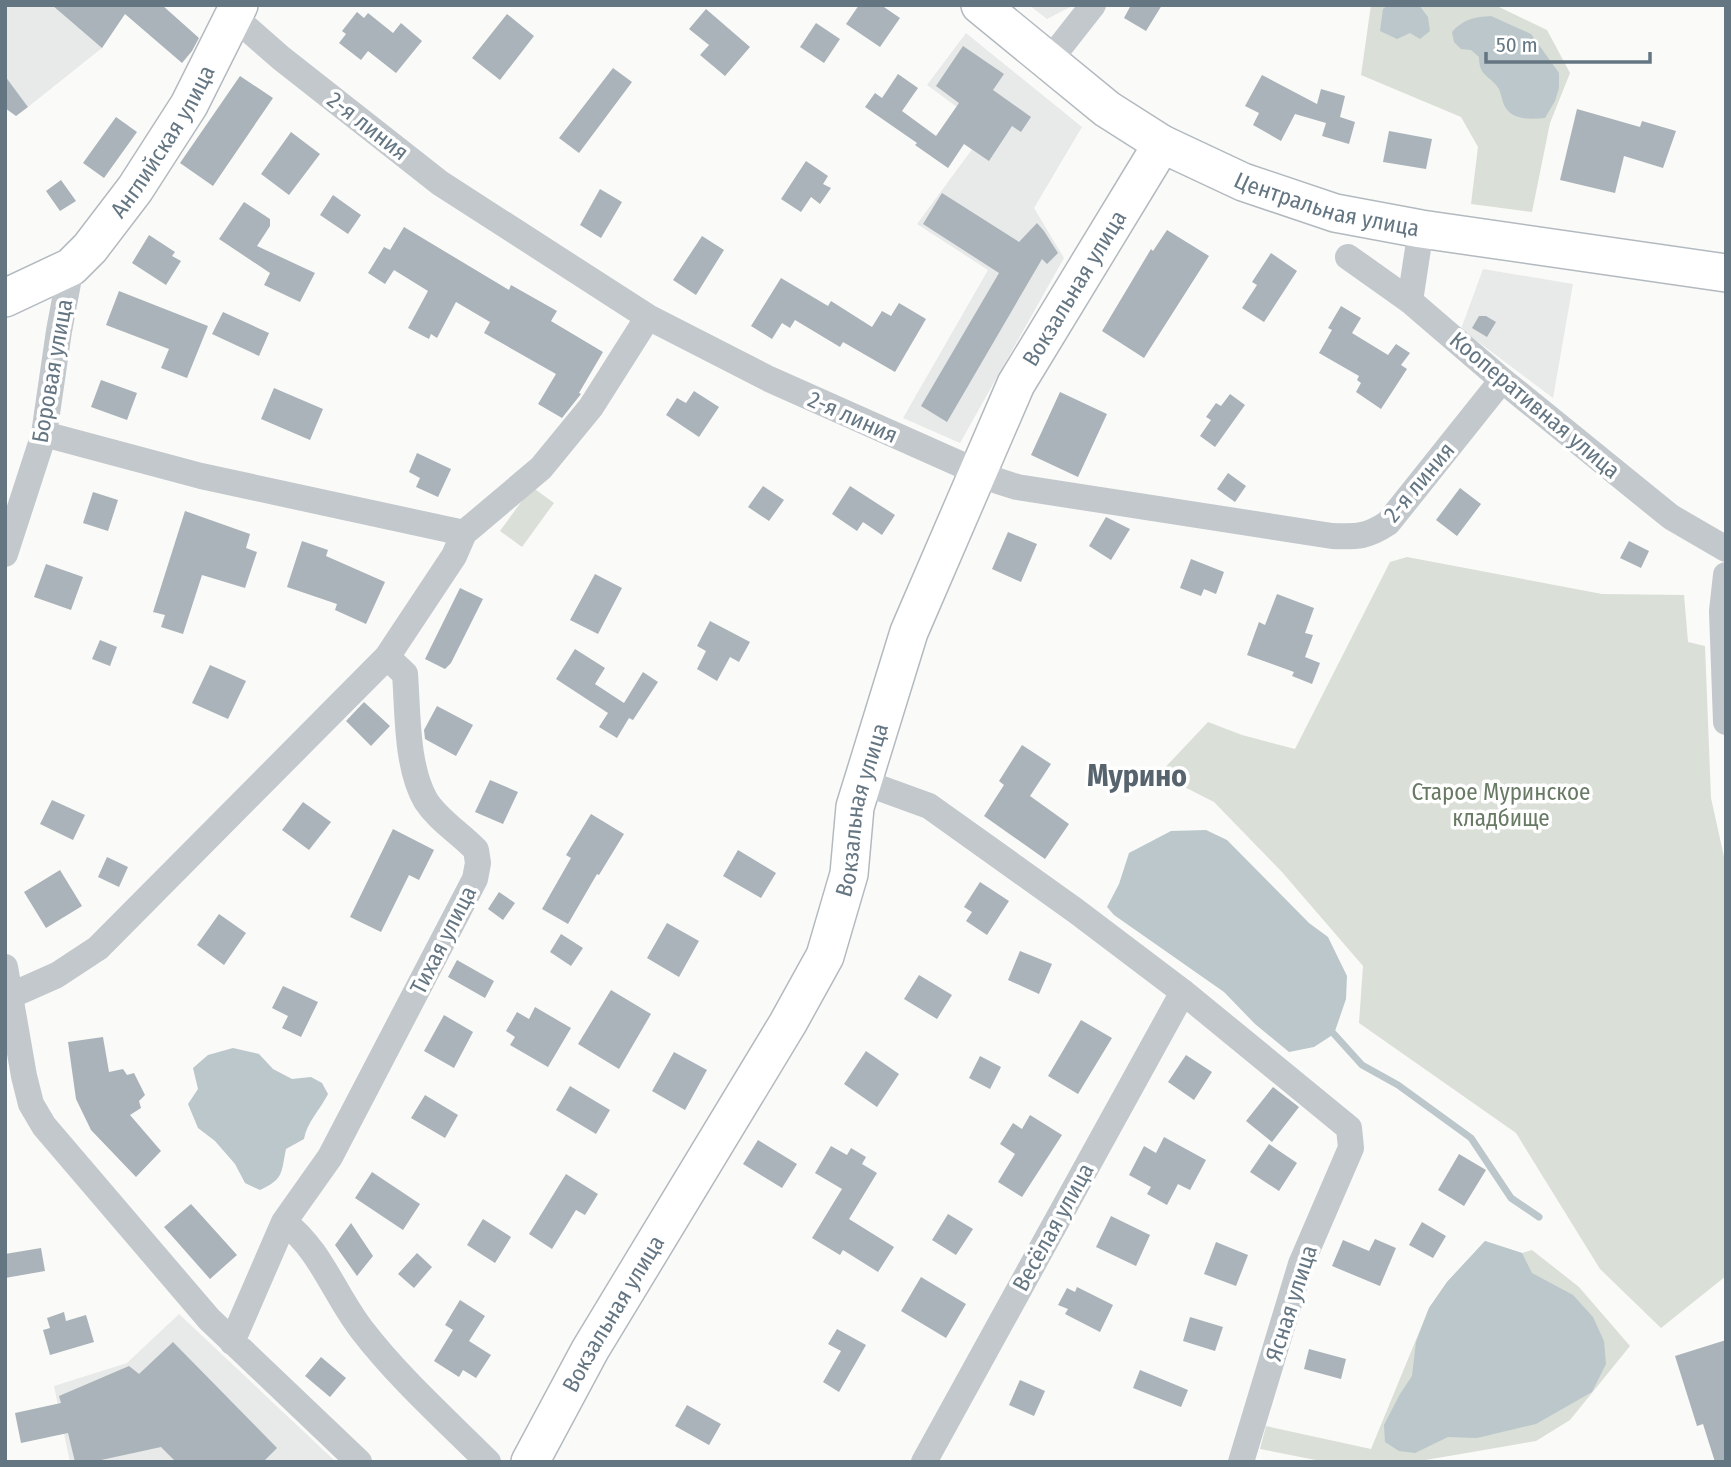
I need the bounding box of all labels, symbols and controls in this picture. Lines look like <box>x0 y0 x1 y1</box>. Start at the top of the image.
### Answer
scale bar <box>1486 21 1650 65</box>
text: 50 m <box>1496 32 1538 58</box>
street label: Английская улица <box>104 61 221 223</box>
street label: 2-я линия <box>322 86 414 166</box>
street label: Центральная улица <box>1230 166 1422 242</box>
street label: Вокзальная улица <box>1016 205 1132 371</box>
street label: Боровая улица <box>26 297 78 445</box>
street label: Кооперативная улица <box>1444 326 1626 484</box>
street label: 2-я линия <box>804 385 902 449</box>
street label: 2-я линия <box>1378 436 1460 528</box>
street label: Вокзальная улица <box>829 720 894 900</box>
district label: Мурино <box>1087 758 1187 794</box>
park label: Старое Муринское кладбище <box>1412 778 1590 832</box>
street label: Тихая улица <box>404 881 482 999</box>
street label: Весёлая улица <box>1006 1158 1100 1296</box>
street label: Вокзальная улица <box>556 1230 670 1397</box>
street label: Ясная улица <box>1259 1241 1323 1365</box>

